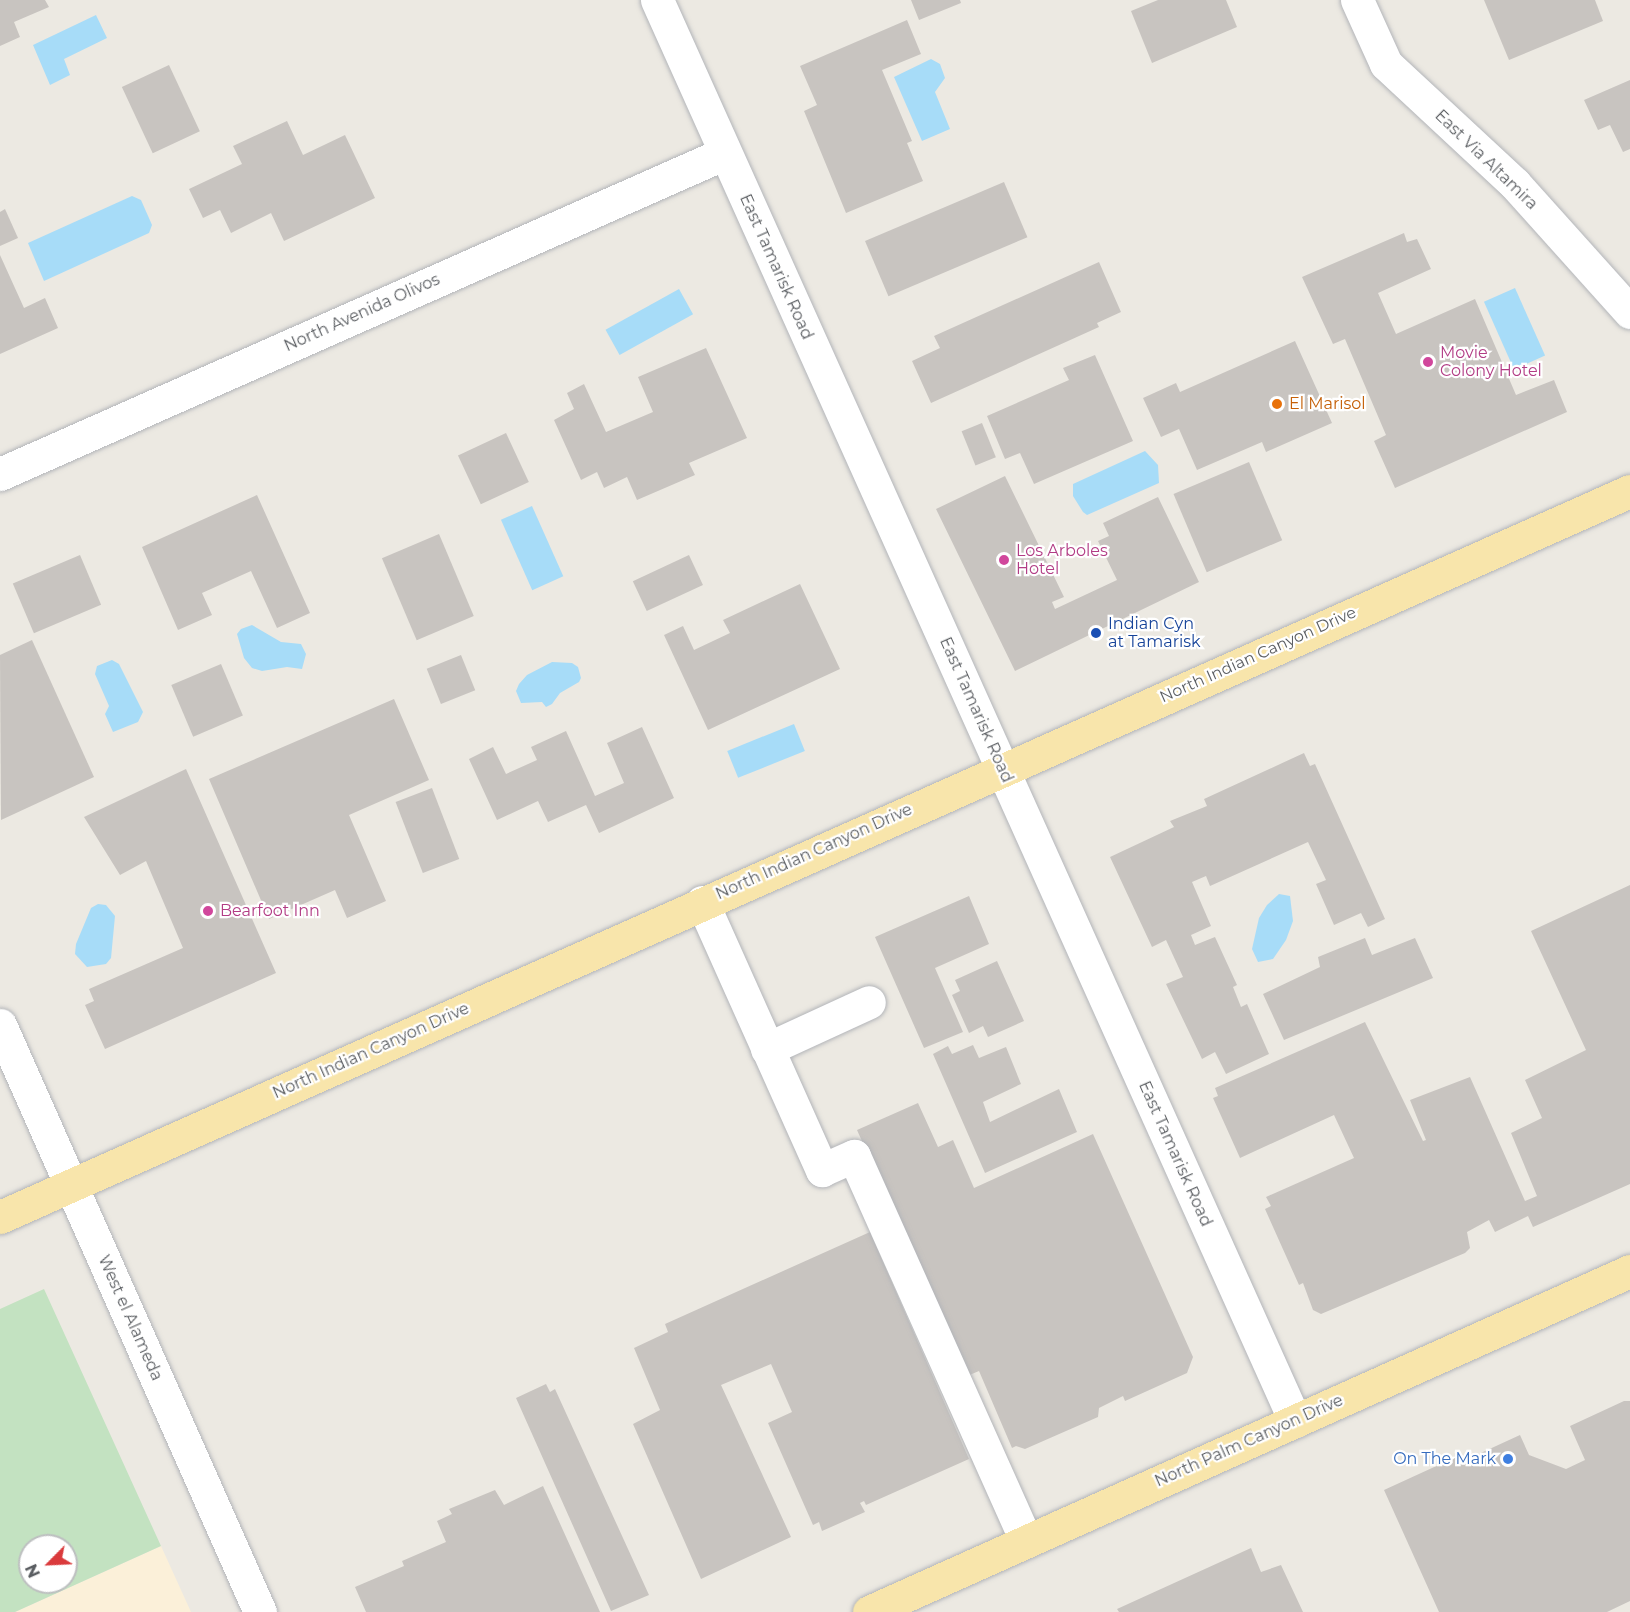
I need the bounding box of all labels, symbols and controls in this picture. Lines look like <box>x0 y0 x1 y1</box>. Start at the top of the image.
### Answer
street label: East Via Altamira <box>1431 106 1541 214</box>
street label: East Tamarisk Road <box>735 191 817 343</box>
street label: North Avenida Olivos <box>281 270 443 356</box>
place label: Movie Colony Hotel <box>1440 343 1542 381</box>
marker: Movie Colony Hotel <box>1421 355 1435 369</box>
place label: El Marisol <box>1289 394 1366 414</box>
marker: El Marisol <box>1270 397 1284 411</box>
place label: Los Arboles Hotel <box>1016 541 1108 579</box>
marker: Los Arboles Hotel <box>997 553 1011 567</box>
street label: North Indian Canyon Drive <box>1157 603 1359 707</box>
place label: Indian Cyn at Tamarisk <box>1108 614 1201 652</box>
marker: Indian Cyn at Tamarisk <box>1089 626 1103 640</box>
street label: East Tamarisk Road <box>935 634 1017 786</box>
street label: North Indian Canyon Drive <box>713 800 915 904</box>
place label: Bearfoot Inn <box>220 901 320 921</box>
marker: Bearfoot Inn <box>201 904 215 918</box>
street label: North Indian Canyon Drive <box>270 999 472 1103</box>
street label: East Tamarisk Road <box>1134 1078 1216 1230</box>
street label: West el Alameda <box>94 1252 166 1384</box>
street label: North Palm Canyon Drive <box>1152 1391 1346 1491</box>
place label: On The Mark <box>1393 1449 1496 1469</box>
marker: On The Mark <box>1501 1452 1515 1466</box>
north arrow <box>18 1534 78 1594</box>
text: N <box>22 1561 44 1580</box>

